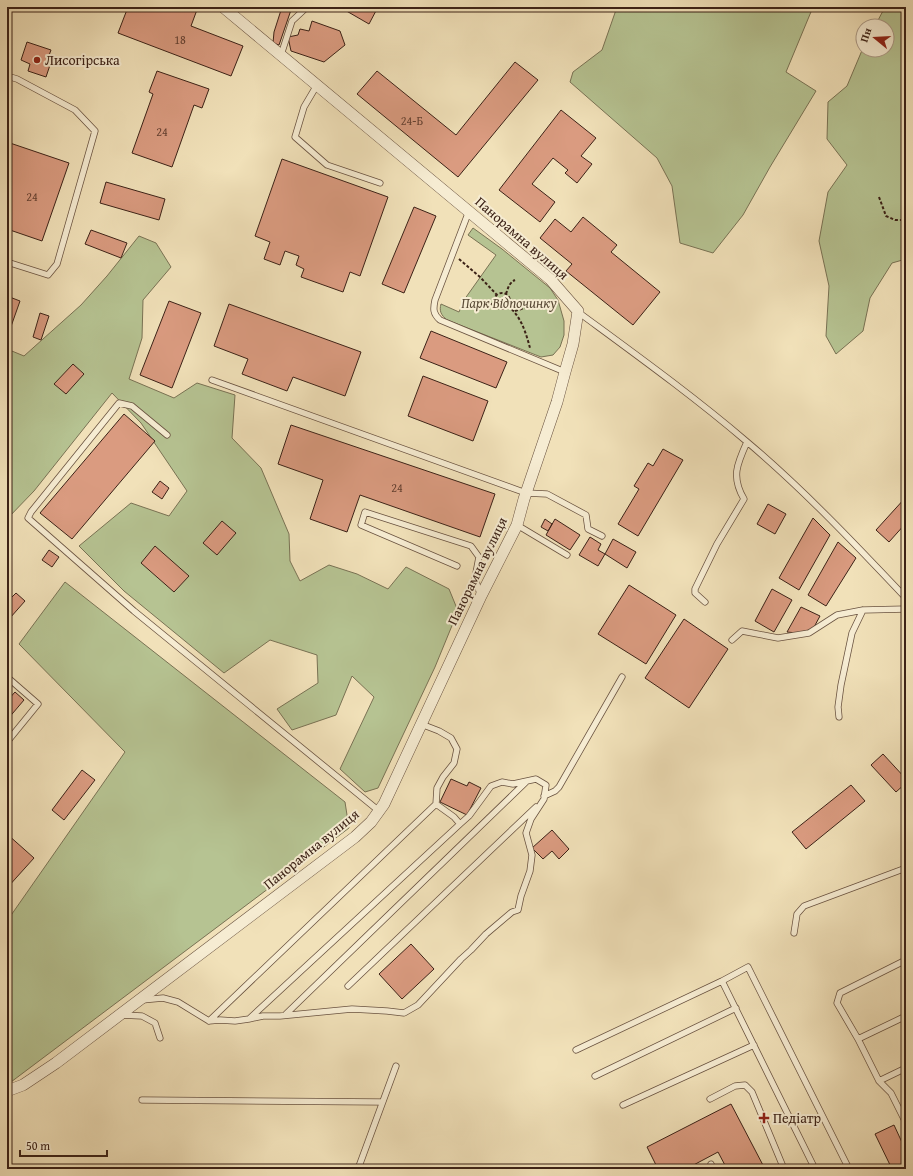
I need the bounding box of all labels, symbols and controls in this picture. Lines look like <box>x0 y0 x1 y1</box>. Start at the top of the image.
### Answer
north arrow <box>855 18 895 58</box>
text: Пн <box>856 25 875 44</box>
house number: 18 <box>174 31 186 48</box>
place label: Лисогірська <box>45 50 120 70</box>
marker: Лисогірська <box>32 55 42 65</box>
house number: 24-Б <box>401 112 423 129</box>
house number: 24 <box>156 123 168 140</box>
house number: 24 <box>26 188 38 205</box>
street label: Панорамна вулиця <box>471 192 573 284</box>
park label: Парк Відпочинку <box>461 293 557 313</box>
house number: 24 <box>391 479 403 496</box>
street label: Панорамна вулиця <box>442 514 512 628</box>
street label: Панорамна вулиця <box>259 804 363 894</box>
place label: Педіатр <box>773 1108 822 1128</box>
marker: Педіатр <box>758 1112 770 1124</box>
scale bar <box>20 1132 107 1158</box>
text: 50 m <box>26 1137 50 1154</box>

